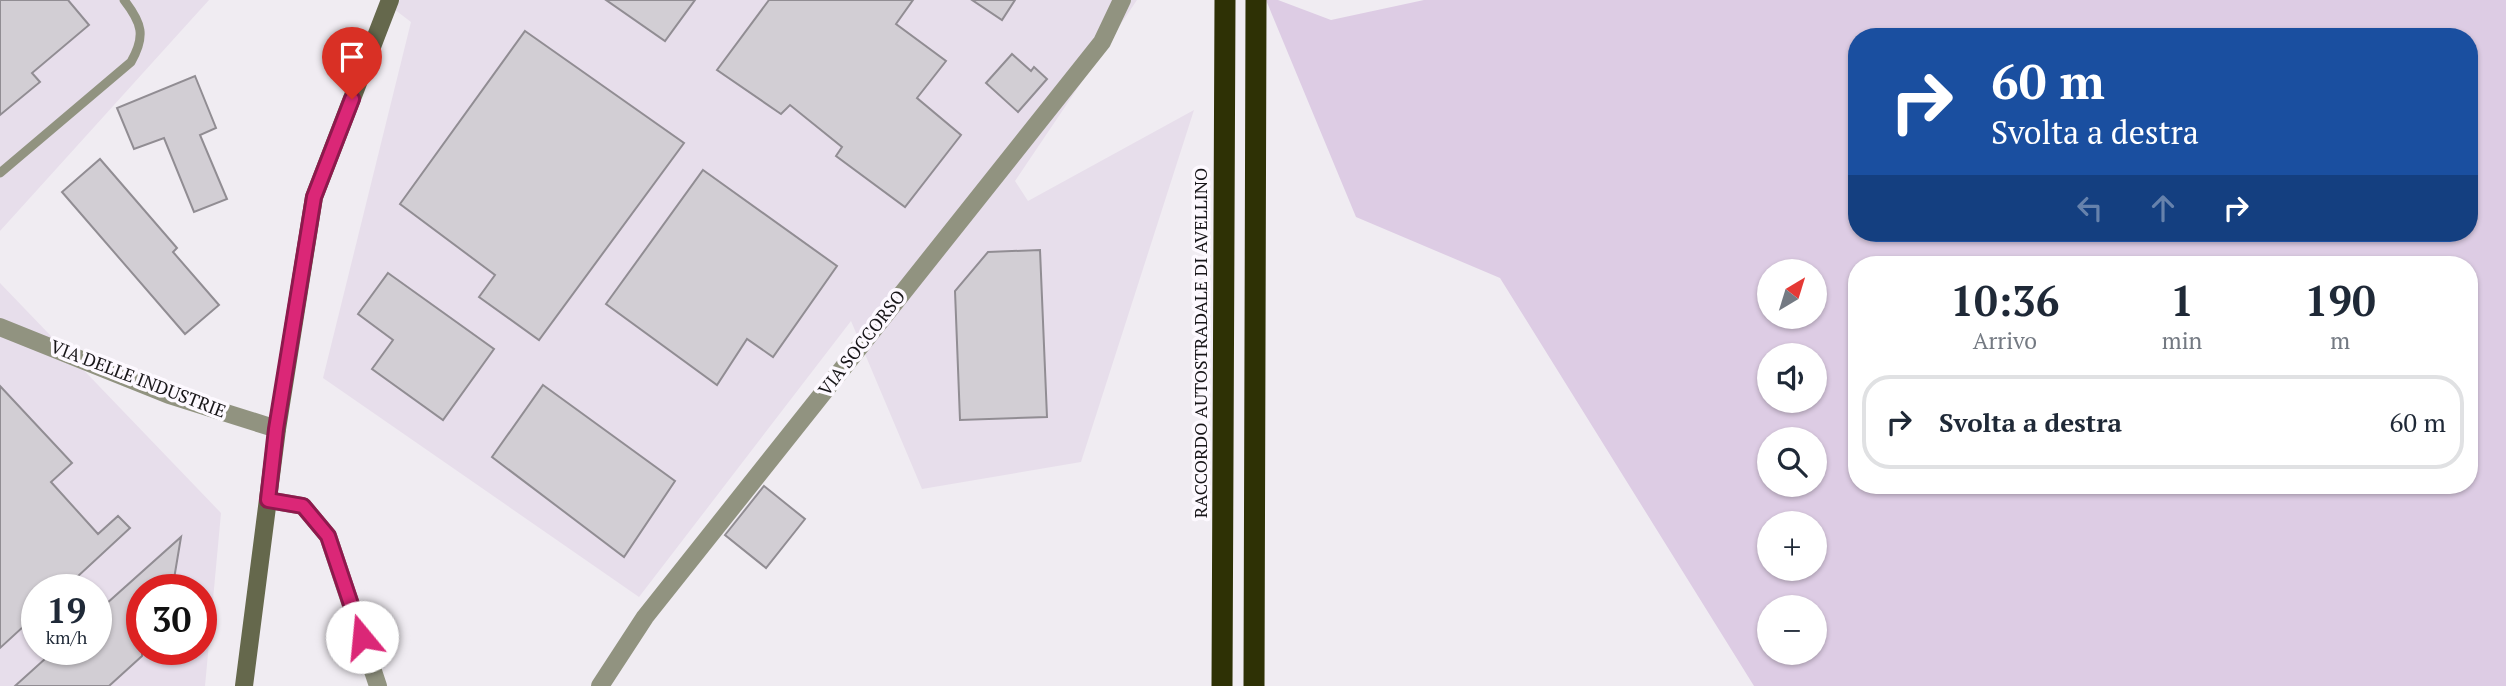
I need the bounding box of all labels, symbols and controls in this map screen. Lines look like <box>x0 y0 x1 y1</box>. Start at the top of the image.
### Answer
pin <box>322 27 382 99</box>
icon: arrive <box>333 38 371 76</box>
text: 60 m <box>1991 48 2105 113</box>
icon: right <box>1876 56 1967 147</box>
text: Svolta a destra <box>1991 111 2199 153</box>
street label: RACCORDO AUTOSTRADALE DI AVELLINO <box>1188 168 1212 518</box>
icon: left <box>2071 189 2109 227</box>
icon: ahead <box>2144 189 2182 227</box>
icon: right <box>2217 189 2255 227</box>
north arrow <box>1757 259 1827 329</box>
map controls <box>1757 259 1827 665</box>
text: 10:36 <box>1950 272 2060 328</box>
text: 1 <box>2170 272 2194 328</box>
text: 190 <box>2305 272 2376 328</box>
street label: VIA SOCCORSO <box>812 285 910 400</box>
text: Arrivo <box>1973 325 2037 356</box>
text: min <box>2162 325 2202 356</box>
text: m <box>2330 325 2350 356</box>
street label: VIA DELLE INDUSTRIE <box>47 333 230 423</box>
button: sound <box>1757 343 1827 413</box>
icon: right <box>1880 403 1918 441</box>
text: Svolta a destra <box>1939 405 2122 439</box>
text: 60 m <box>2390 405 2446 439</box>
button: search <box>1757 427 1827 497</box>
button: + <box>1757 511 1827 581</box>
speed limit sign: 30 <box>126 574 217 665</box>
text: 19 <box>47 587 86 633</box>
button: − <box>1757 595 1827 665</box>
position arrow <box>325 600 399 674</box>
text: km/h <box>46 625 87 649</box>

